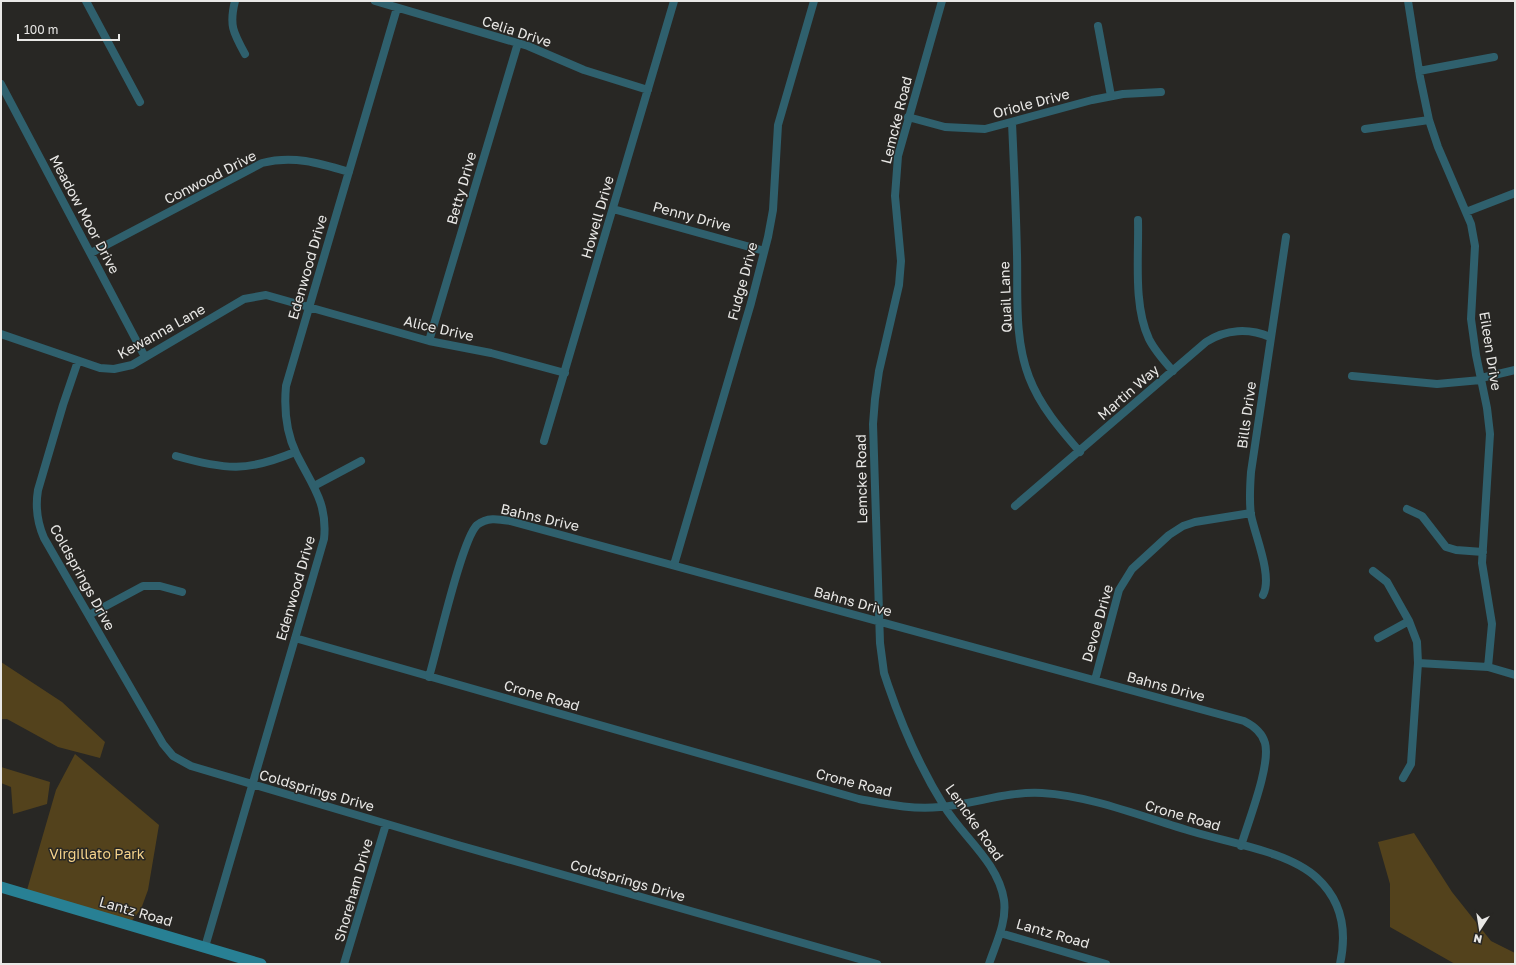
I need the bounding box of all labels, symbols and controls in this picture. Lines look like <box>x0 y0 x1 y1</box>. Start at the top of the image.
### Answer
street label: Celia Drive <box>480 12 554 50</box>
scale bar <box>18 16 119 42</box>
text: 100 m <box>24 22 58 37</box>
street label: Lemcke Road <box>877 75 915 165</box>
street label: Oriole Drive <box>991 85 1071 121</box>
street label: Conwood Drive <box>161 146 259 208</box>
street label: Betty Drive <box>443 150 479 226</box>
street label: Meadow Moor Drive <box>46 152 124 276</box>
street label: Howell Drive <box>577 174 617 260</box>
street label: Penny Drive <box>651 197 733 235</box>
street label: Edenwood Drive <box>284 213 330 321</box>
street label: Fudge Drive <box>723 240 761 322</box>
street label: Quail Lane <box>995 261 1015 333</box>
street label: Kewanna Lane <box>114 300 208 362</box>
street label: Eileen Drive <box>1476 310 1506 392</box>
street label: Alice Drive <box>402 312 476 344</box>
street label: Martin Way <box>1094 361 1162 423</box>
street label: Bills Drive <box>1233 380 1259 450</box>
street label: Lemcke Road <box>852 434 870 524</box>
street label: Bahns Drive <box>499 500 581 534</box>
street label: Coldsprings Drive <box>47 521 119 633</box>
street label: Edenwood Drive <box>272 534 318 642</box>
street label: Bahns Drive <box>812 582 894 620</box>
street label: Devoe Drive <box>1078 582 1116 664</box>
street label: Bahns Drive <box>1125 667 1207 705</box>
street label: Crone Road <box>502 676 582 714</box>
street label: Crone Road <box>814 764 894 800</box>
street label: Coldsprings Drive <box>257 765 377 815</box>
street label: Lemcke Road <box>942 780 1008 864</box>
street label: Crone Road <box>1143 796 1223 834</box>
street label: Shoreham Drive <box>330 836 376 944</box>
park label: Virgillato Park <box>49 845 145 862</box>
street label: Coldsprings Drive <box>568 855 688 905</box>
street label: Lantz Road <box>97 892 175 930</box>
north arrow <box>1460 909 1500 949</box>
street label: Lantz Road <box>1014 914 1092 952</box>
text: N <box>1472 932 1483 946</box>

